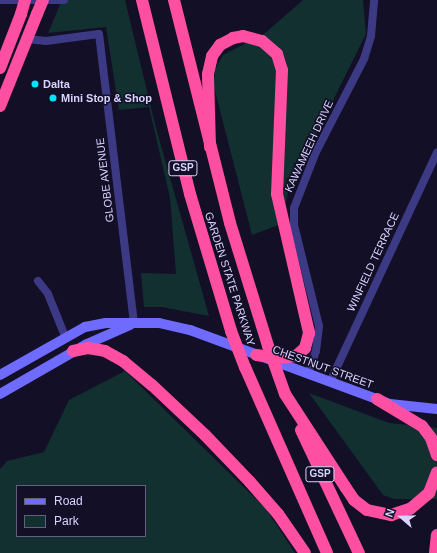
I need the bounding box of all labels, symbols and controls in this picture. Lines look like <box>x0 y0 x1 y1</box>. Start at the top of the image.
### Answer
place label: Dalta <box>43 77 70 91</box>
marker: Dalta <box>30 79 40 89</box>
place label: Mini Stop & Shop <box>61 91 152 105</box>
marker: Mini Stop & Shop <box>48 93 58 103</box>
street label: KAWAMEEH DRIVE <box>282 98 336 194</box>
street label: GLOBE AVENUE <box>93 137 117 223</box>
road number: GSP <box>168 160 198 176</box>
street label: GARDEN STATE PARKWAY <box>202 210 258 348</box>
street label: WINFIELD TERRACE <box>344 210 402 314</box>
street label: CHESTNUT STREET <box>271 343 375 391</box>
road number: GSP <box>305 466 335 482</box>
legend <box>16 485 146 537</box>
text: Road <box>54 494 83 508</box>
north arrow <box>381 497 421 537</box>
text: N <box>383 507 397 519</box>
text: Park <box>54 514 79 528</box>

